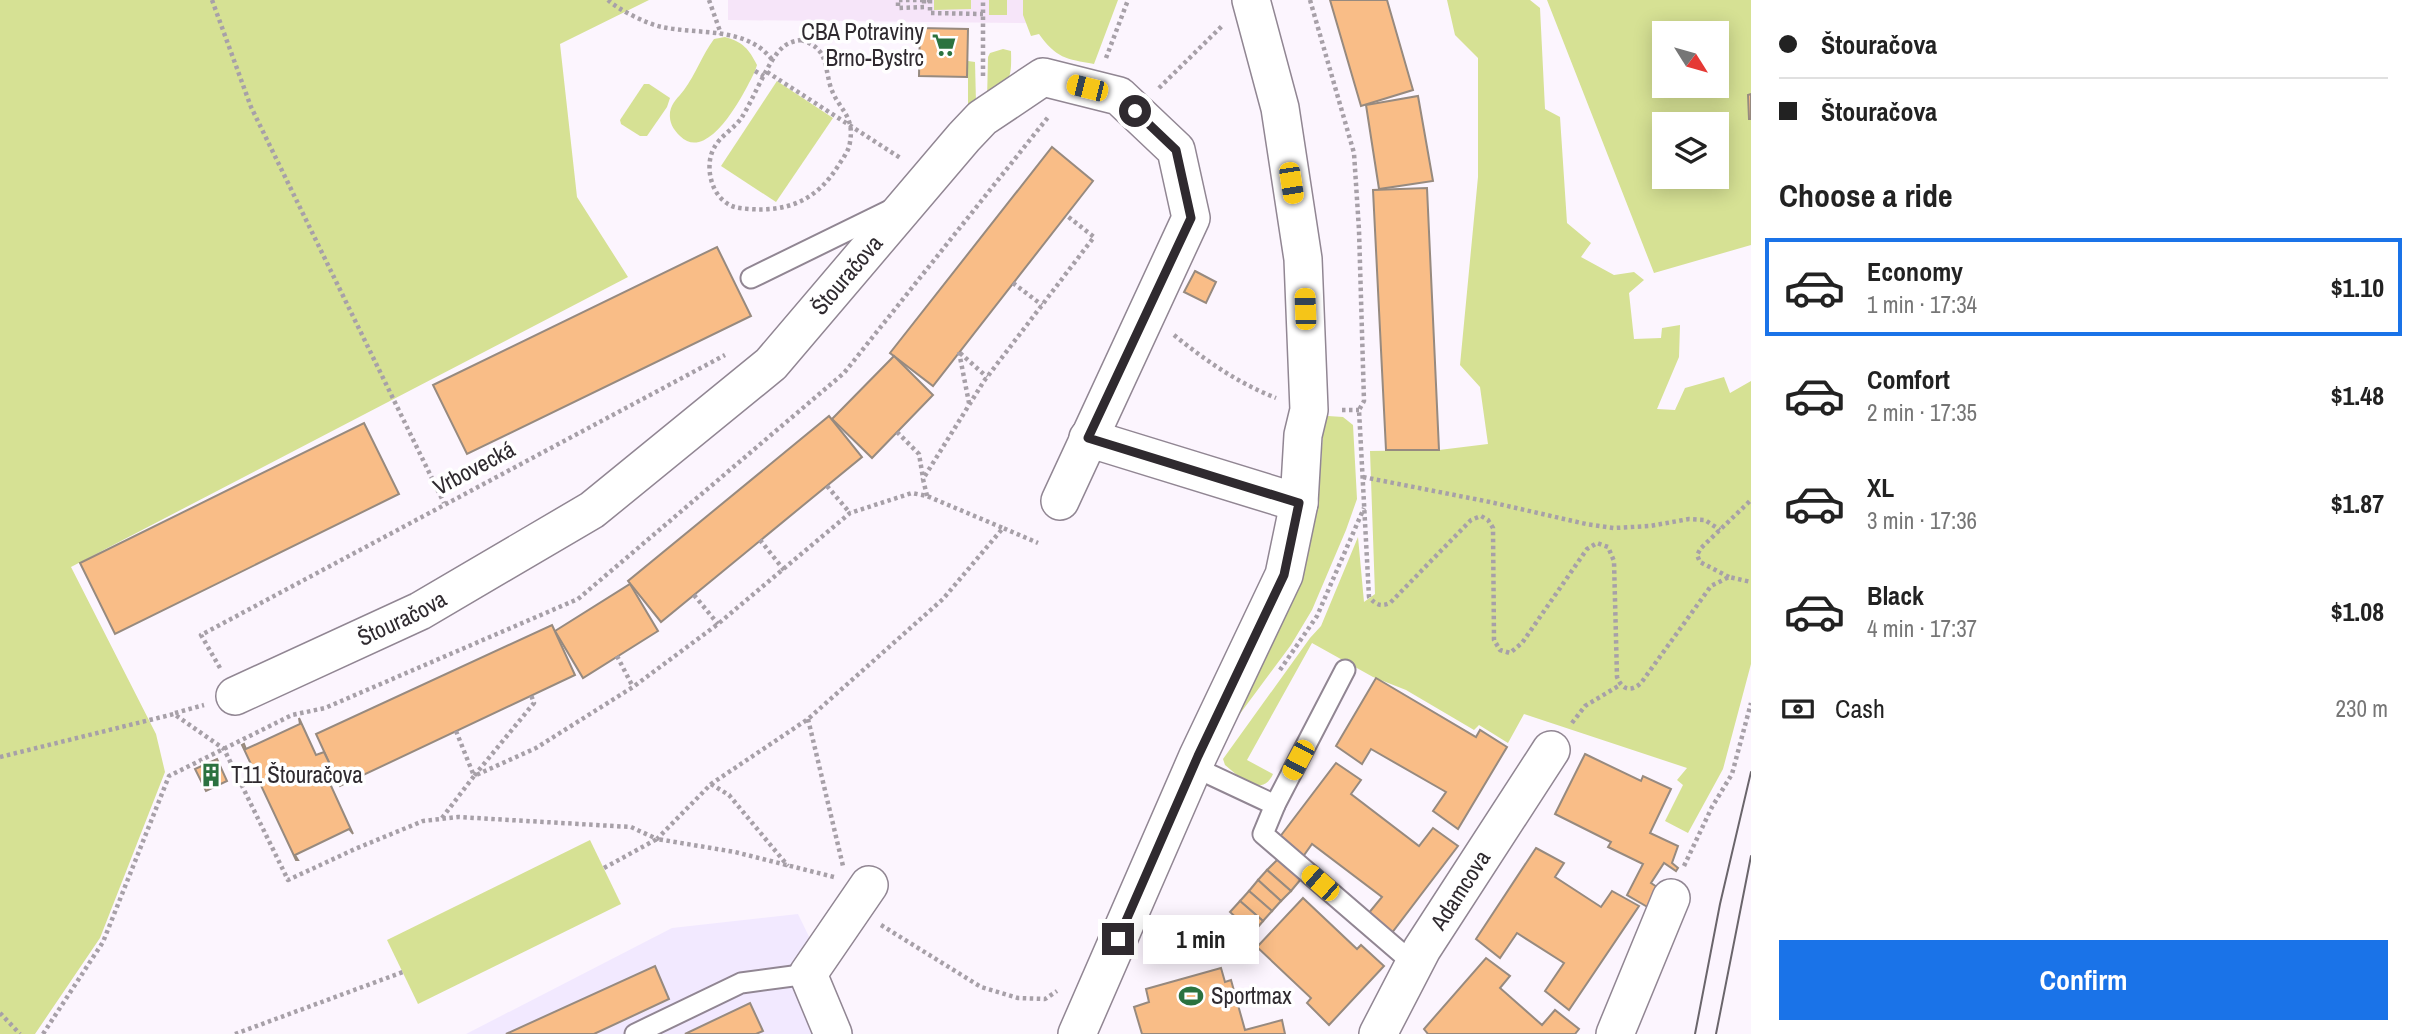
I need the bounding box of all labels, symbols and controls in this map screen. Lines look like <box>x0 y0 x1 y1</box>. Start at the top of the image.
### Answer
place label: CBA Potraviny Brno-Bystrc <box>801 16 925 73</box>
north arrow <box>1652 21 1729 98</box>
map controls <box>1652 21 1729 189</box>
text: Štouračova <box>1821 27 1937 62</box>
supermarket icon: CBA Potraviny Brno-Bystrc <box>930 31 958 59</box>
car <box>1065 73 1110 103</box>
text: Štouračova <box>1821 94 1937 129</box>
route start <box>1119 95 1151 127</box>
button: layers <box>1652 112 1729 189</box>
car <box>1278 161 1305 205</box>
text: Choose a ride <box>1779 174 1953 217</box>
street label: Štouračova <box>804 228 889 321</box>
text: Economy <box>1867 254 1963 289</box>
icon: car <box>1783 256 1846 319</box>
text: $1.10 <box>2331 270 2384 305</box>
car <box>1294 288 1317 330</box>
text: 1 min · 17:34 <box>1867 289 1977 320</box>
text: Comfort <box>1867 362 1950 397</box>
icon: car <box>1783 364 1846 427</box>
text: $1.48 <box>2331 378 2384 413</box>
text: 2 min · 17:35 <box>1867 397 1977 428</box>
street label: Vrbovecká <box>427 433 521 502</box>
text: XL <box>1867 470 1894 505</box>
icon: car <box>1783 472 1846 535</box>
text: $1.87 <box>2331 486 2384 521</box>
text: 3 min · 17:36 <box>1867 505 1977 536</box>
text: Black <box>1867 578 1924 613</box>
icon: car <box>1783 580 1846 643</box>
street label: Štouračova <box>352 583 452 653</box>
text: $1.08 <box>2331 594 2384 629</box>
text: 4 min · 17:37 <box>1867 613 1977 644</box>
icon: cash <box>1779 690 1817 728</box>
text: Cash <box>1835 691 1885 726</box>
text: 230 m <box>2336 693 2388 724</box>
car <box>1279 737 1318 783</box>
place label: T11 Štouračova <box>231 759 363 790</box>
building icon: T11 Štouračova <box>197 761 225 789</box>
street label: Adamcova <box>1422 843 1497 936</box>
car <box>1298 861 1343 905</box>
callout: 1 min <box>1142 914 1258 964</box>
route end <box>1102 923 1134 955</box>
text: 1 min <box>1176 924 1226 955</box>
button: Confirm <box>1779 940 2388 1020</box>
place label: Sportmax <box>1211 980 1292 1011</box>
sports icon: Sportmax <box>1177 982 1205 1010</box>

